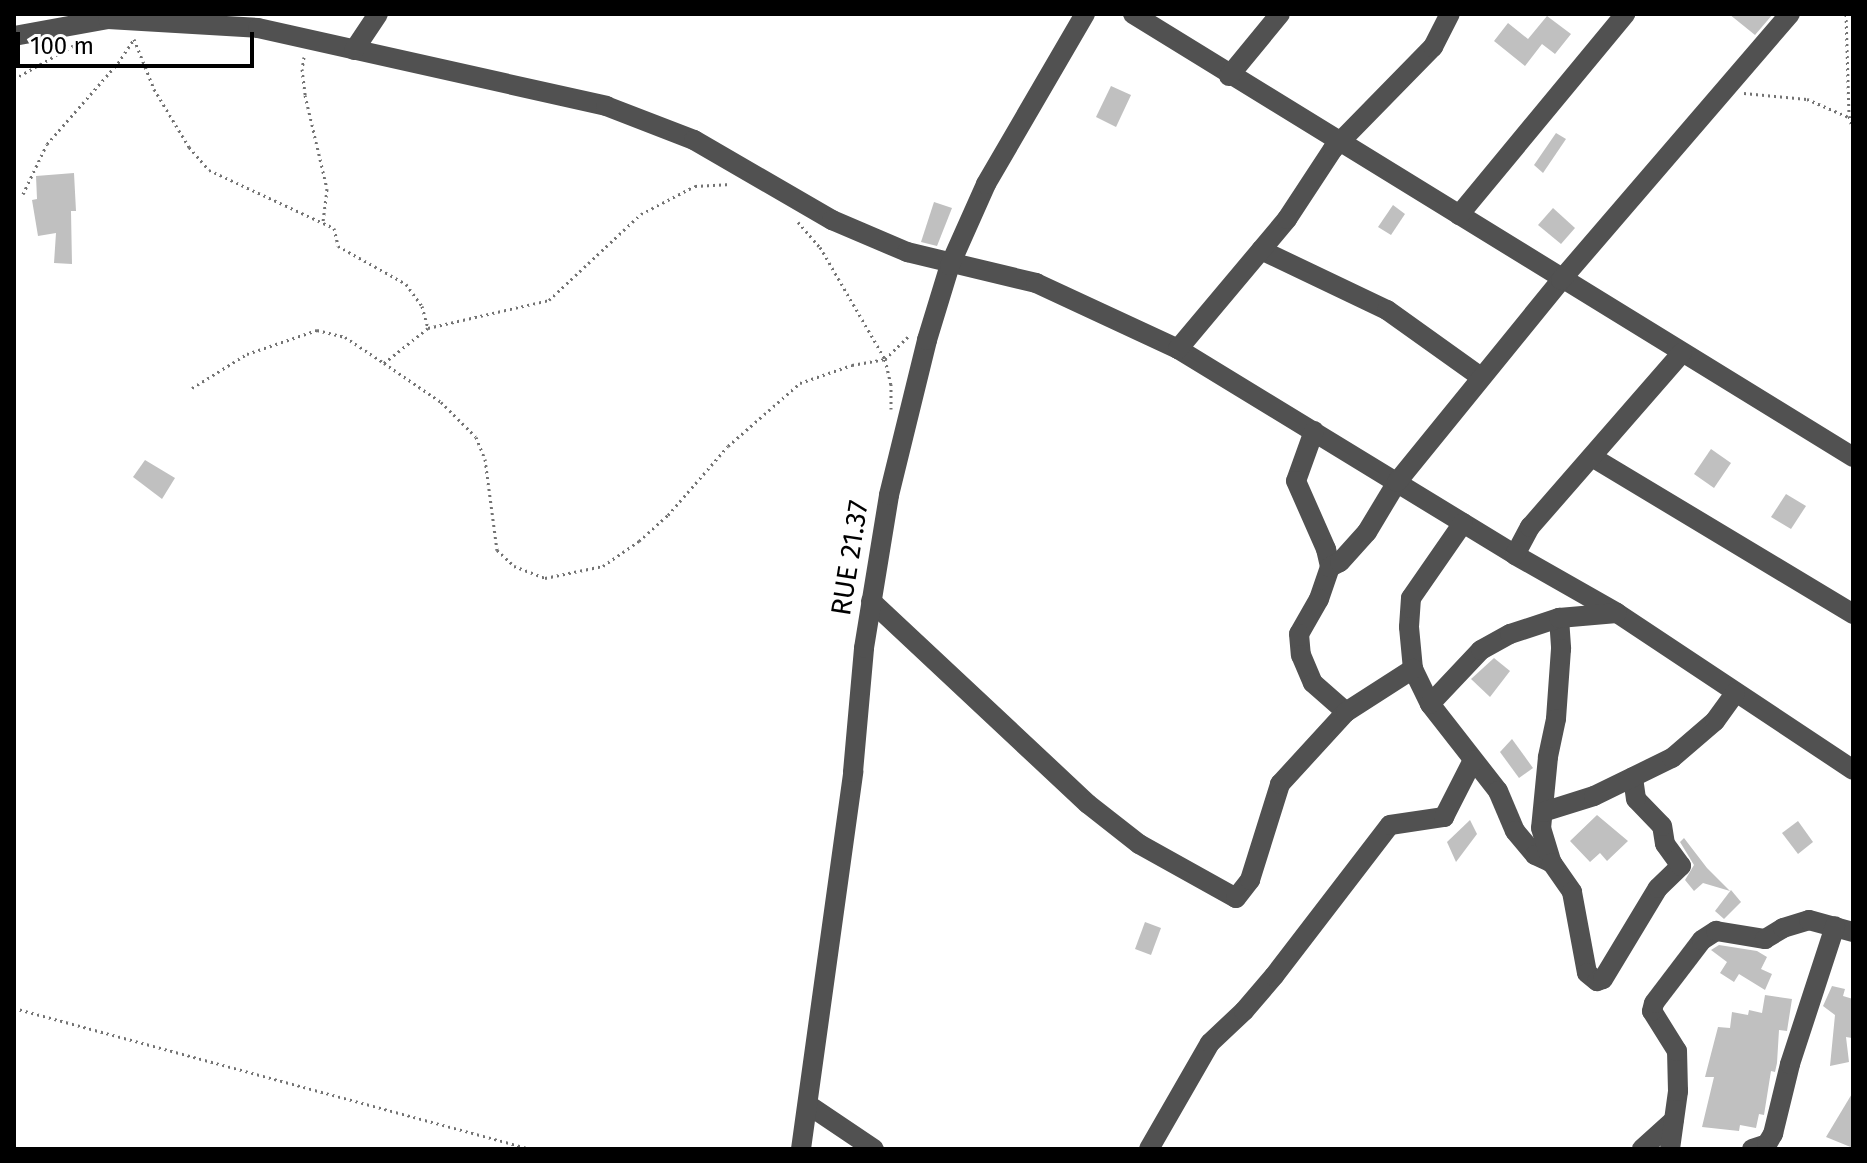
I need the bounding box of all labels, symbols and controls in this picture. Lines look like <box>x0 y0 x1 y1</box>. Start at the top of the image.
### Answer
scale bar <box>20 16 258 66</box>
text: 100 m <box>30 32 94 60</box>
street label: RUE 21.37 <box>824 498 876 618</box>

